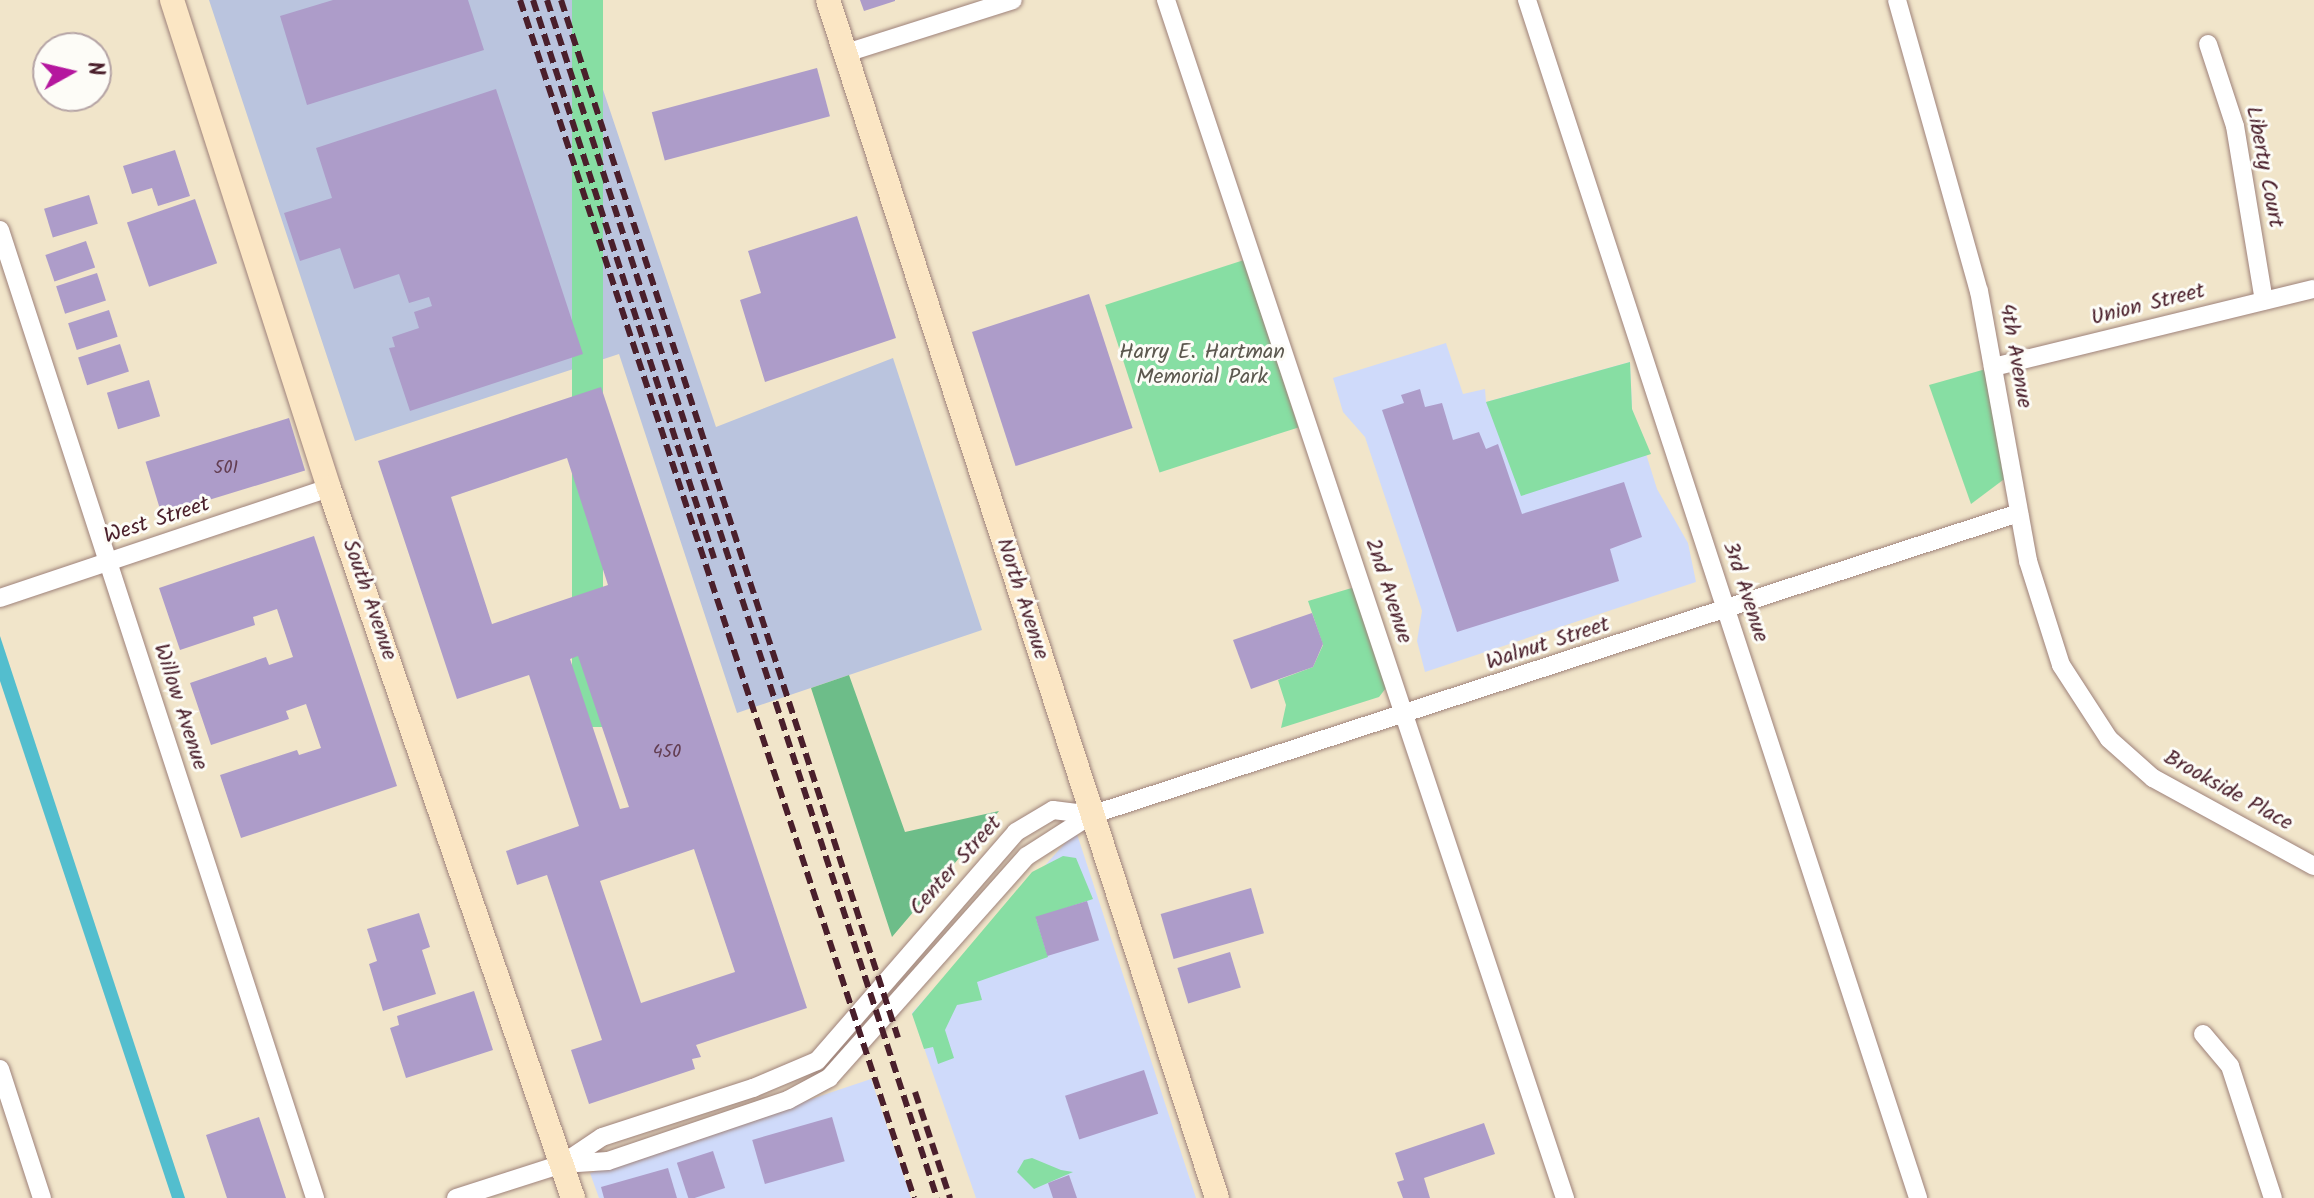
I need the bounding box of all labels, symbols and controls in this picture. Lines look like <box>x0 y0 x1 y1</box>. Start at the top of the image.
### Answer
north arrow <box>32 32 112 112</box>
text: N <box>76 60 113 78</box>
street label: Liberty Court <box>2239 104 2289 230</box>
street label: Union Street <box>2088 278 2208 332</box>
street label: 4th Avenue <box>1993 302 2037 410</box>
park label: Harry E. Hartman Memorial Park <box>1119 339 1285 390</box>
house number: 501 <box>214 458 238 480</box>
street label: West Street <box>101 492 213 550</box>
street label: North Avenue <box>990 535 1054 663</box>
street label: 2nd Avenue <box>1359 535 1417 647</box>
street label: South Avenue <box>336 536 402 664</box>
street label: 3rd Avenue <box>1716 538 1774 646</box>
street label: Walnut Street <box>1483 612 1613 676</box>
street label: Willow Avenue <box>147 640 213 774</box>
house number: 450 <box>653 742 681 764</box>
street label: Brookside Place <box>2159 745 2297 837</box>
street label: Center Street <box>904 811 1008 921</box>

